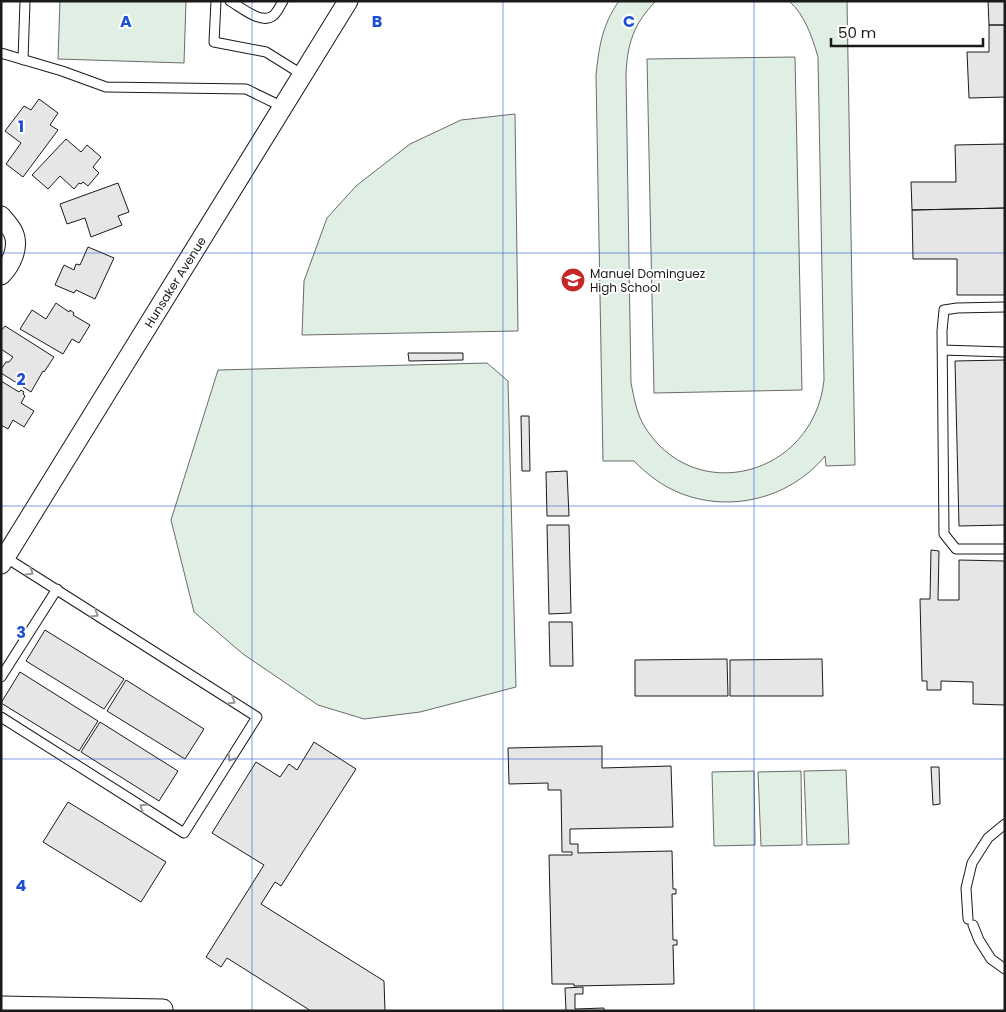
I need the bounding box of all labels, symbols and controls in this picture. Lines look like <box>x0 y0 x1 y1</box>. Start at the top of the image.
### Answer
text: A <box>120 10 132 33</box>
text: B <box>372 10 382 33</box>
text: C <box>623 10 635 33</box>
scale bar <box>831 15 984 47</box>
text: 50 m <box>838 22 876 43</box>
text: 1 <box>18 115 24 138</box>
street label: Hunsaker Avenue <box>140 233 210 331</box>
place label: Manuel Dominguez High School <box>590 265 705 296</box>
school or university icon: Manuel Dominguez High School <box>560 267 586 293</box>
text: 2 <box>16 368 26 391</box>
one-way arrow <box>24 566 33 575</box>
one-way arrow <box>90 607 99 617</box>
text: 3 <box>16 621 26 644</box>
one-way arrow <box>227 694 236 704</box>
one-way arrow <box>228 753 238 762</box>
one-way arrow <box>140 804 149 813</box>
text: 4 <box>16 874 27 897</box>

